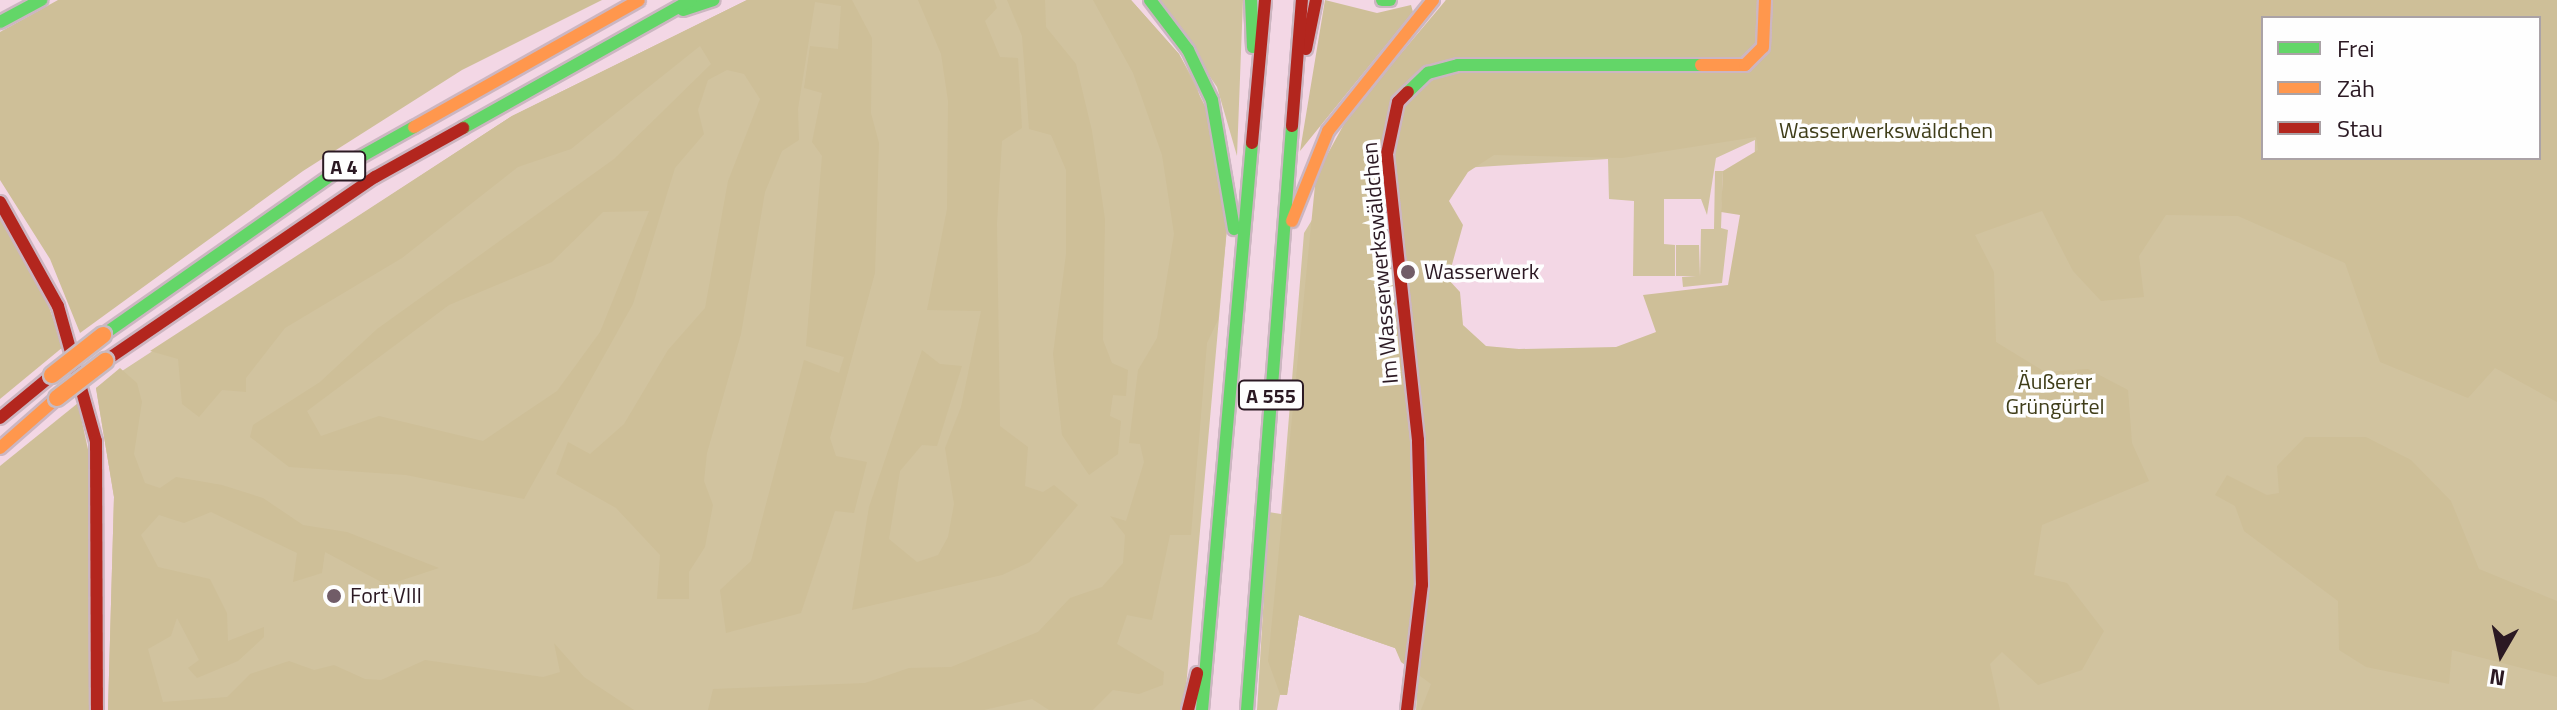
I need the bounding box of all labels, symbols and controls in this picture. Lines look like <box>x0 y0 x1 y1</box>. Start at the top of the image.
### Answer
legend <box>2261 16 2541 160</box>
text: Frei <box>2337 30 2375 66</box>
text: Zäh <box>2337 70 2375 106</box>
text: Stau <box>2337 110 2383 146</box>
park label: Wasserwerkswäldchen <box>1779 118 1993 144</box>
street label: Im Wasserwerkswäldchen <box>1356 141 1404 385</box>
road number: A 4 <box>322 150 366 182</box>
place label: Wasserwerk <box>1424 259 1539 285</box>
marker: Wasserwerk <box>1399 263 1417 281</box>
park label: Äußerer Grüngürtel <box>2005 368 2105 420</box>
road number: A 555 <box>1237 379 1305 411</box>
place label: Fort VIII <box>350 583 422 609</box>
marker: Fort VIII <box>325 587 343 605</box>
north arrow <box>2461 614 2541 694</box>
text: N <box>2487 660 2507 696</box>

